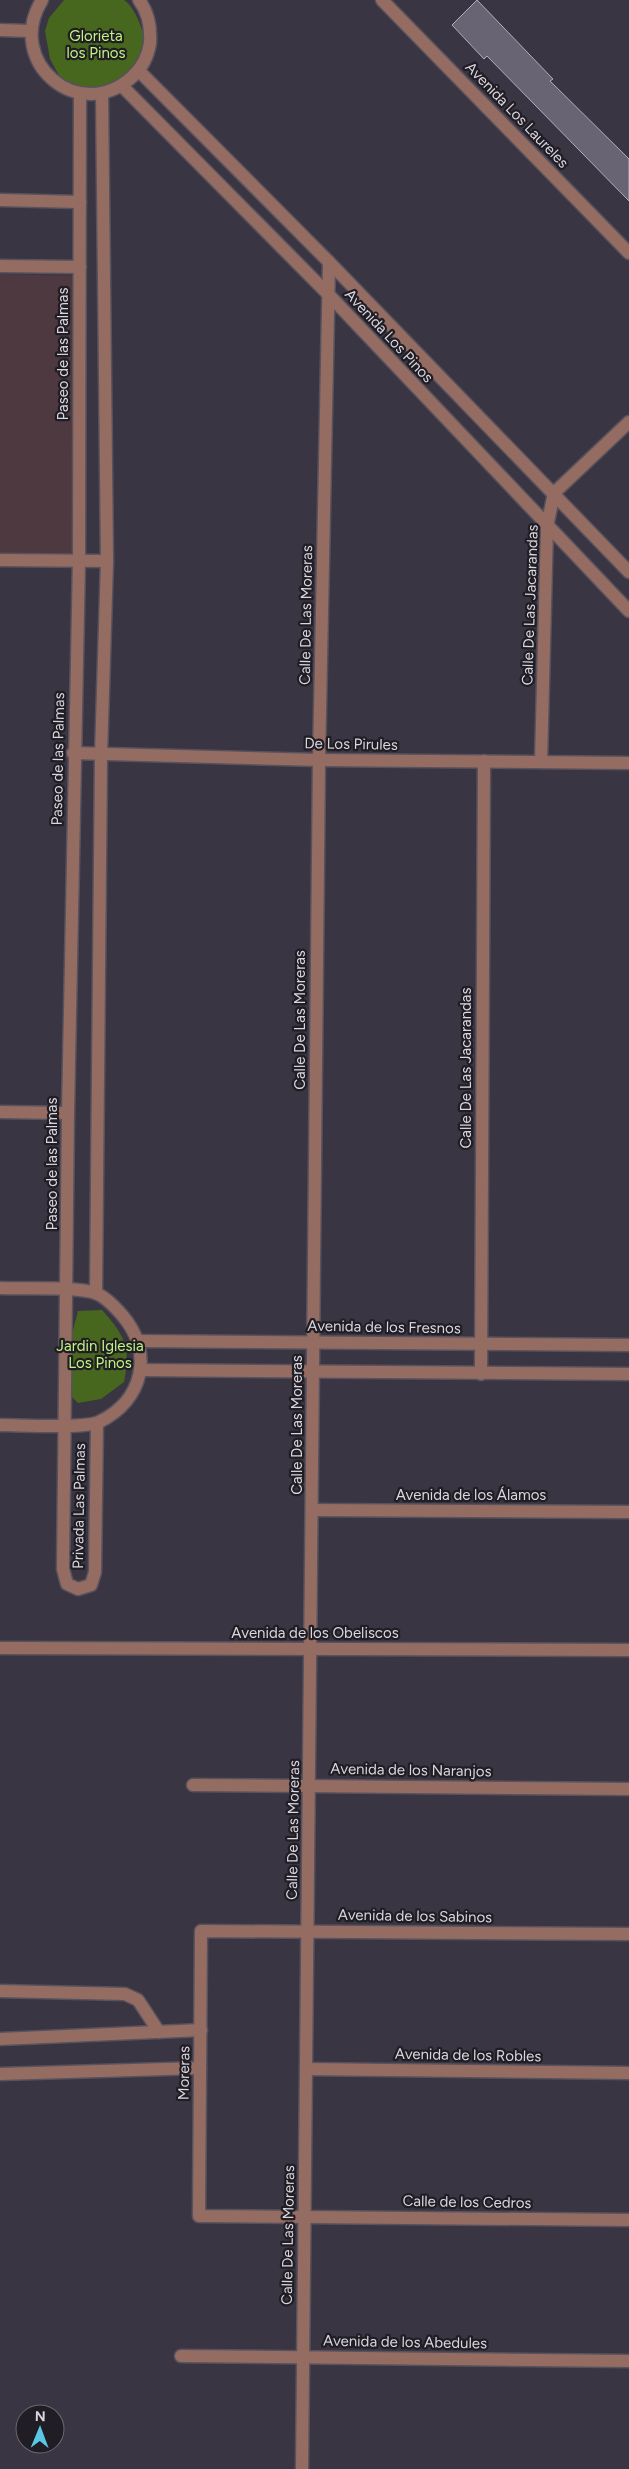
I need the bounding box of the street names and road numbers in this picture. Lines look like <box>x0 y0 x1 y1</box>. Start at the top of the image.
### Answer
street label: Avenida Los Laureles <box>462 58 572 172</box>
street label: Avenida Los Pinos <box>341 286 437 386</box>
street label: Paseo de las Palmas <box>54 287 72 421</box>
street label: Calle De Las Jacarandas <box>518 524 542 686</box>
street label: Calle De Las Moreras <box>296 545 316 685</box>
street label: Paseo de las Palmas <box>48 692 68 826</box>
street label: De Los Pirules <box>304 734 398 754</box>
street label: Calle De Las Moreras <box>291 950 309 1090</box>
street label: Calle De Las Jacarandas <box>457 988 475 1148</box>
street label: Paseo de las Palmas <box>43 1097 61 1231</box>
street label: Avenida de los Fresnos <box>307 1317 461 1337</box>
street label: Calle De Las Moreras <box>288 1355 306 1495</box>
street label: Privada Las Palmas <box>69 1443 89 1569</box>
street label: Avenida de los Álamos <box>396 1486 546 1504</box>
street label: Avenida de los Obeliscos <box>231 1624 399 1642</box>
street label: Calle De Las Moreras <box>283 1760 303 1900</box>
street label: Avenida de los Naranjos <box>330 1760 492 1780</box>
street label: Avenida de los Sabinos <box>338 1906 492 1926</box>
street label: Avenida de los Robles <box>395 2045 541 2065</box>
street label: Moreras <box>175 2046 193 2100</box>
street label: Calle De Las Moreras <box>278 2165 298 2305</box>
street label: Calle de los Cedros <box>402 2192 532 2212</box>
street label: Avenida de los Abedules <box>323 2332 487 2352</box>

